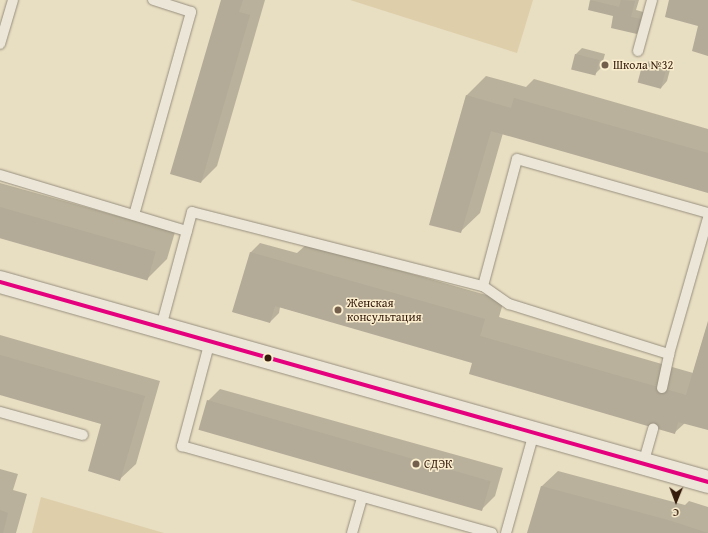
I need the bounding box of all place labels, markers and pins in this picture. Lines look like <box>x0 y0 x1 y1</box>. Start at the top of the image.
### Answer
place label: Школа №32 <box>613 58 673 72</box>
marker: Школа №32 <box>600 60 610 70</box>
place label: Женская консультация <box>347 296 422 324</box>
marker: Женская консультация <box>332 304 344 316</box>
unlabelled marker <box>263 353 273 363</box>
place label: СДЭК <box>424 457 452 471</box>
marker: СДЭК <box>411 459 421 469</box>

